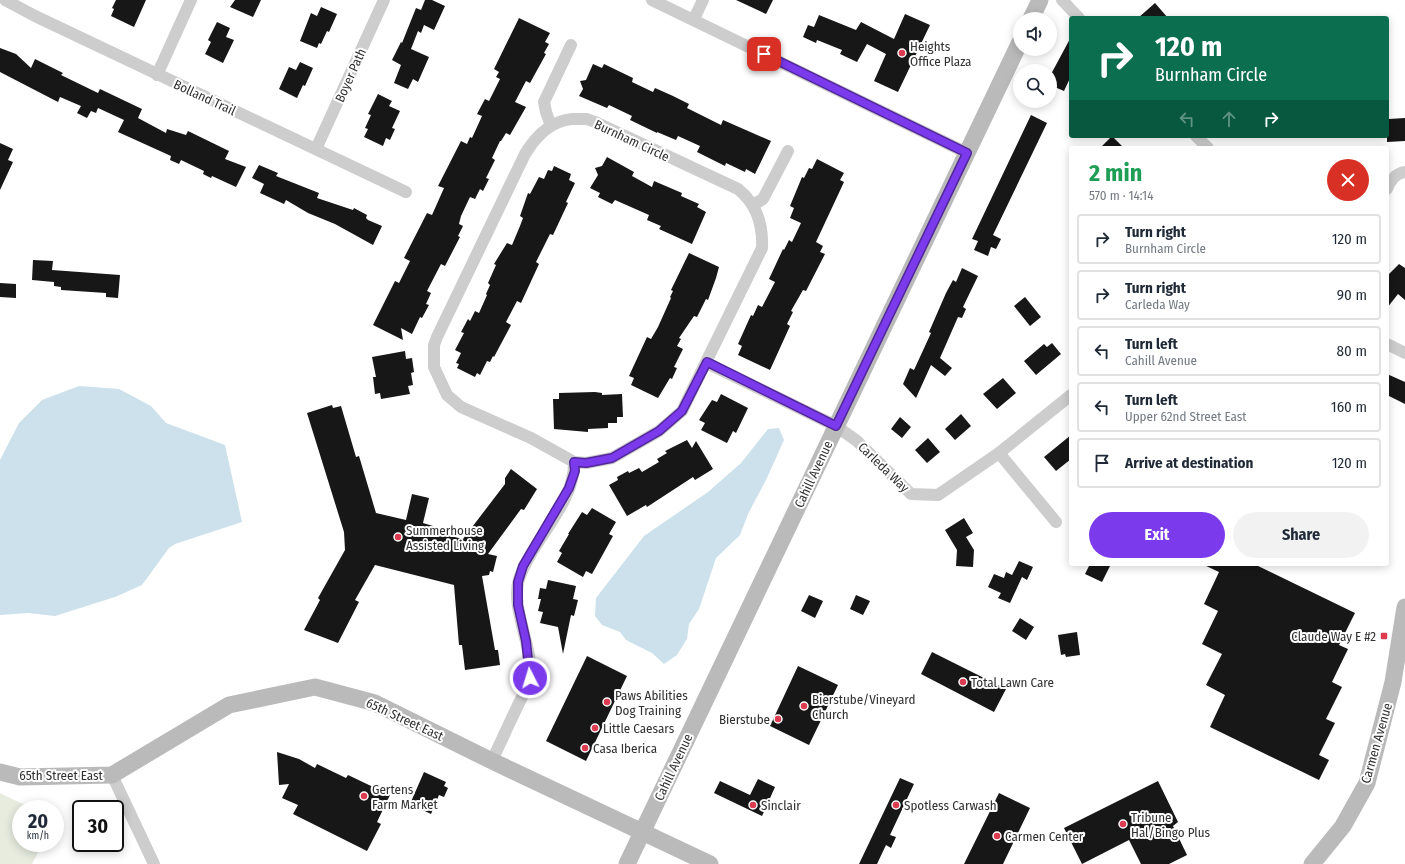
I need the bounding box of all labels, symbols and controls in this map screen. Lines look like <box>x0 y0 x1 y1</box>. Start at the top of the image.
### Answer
map controls <box>1013 12 1057 108</box>
button: sound <box>1013 12 1057 56</box>
text: 120 m <box>1155 30 1222 63</box>
icon: right <box>1089 32 1141 84</box>
pin <box>747 37 781 71</box>
place label: Heights Office Plaza <box>910 39 972 69</box>
icon: arrive <box>753 43 775 65</box>
street label: Boyer Path <box>332 46 369 104</box>
marker: Heights Office Plaza <box>897 48 907 58</box>
button: search <box>1013 64 1057 108</box>
text: Burnham Circle <box>1155 64 1267 86</box>
street label: Bolland Trail <box>171 77 239 119</box>
icon: left <box>1176 108 1198 130</box>
icon: ahead <box>1218 108 1240 130</box>
icon: right <box>1260 108 1282 130</box>
street label: Burnham Circle <box>592 117 672 164</box>
text: 2 min <box>1089 159 1142 187</box>
button: close <box>1327 159 1369 201</box>
text: 570 m · 14:14 <box>1089 188 1153 203</box>
text: Turn right <box>1125 223 1186 241</box>
icon: right <box>1091 228 1113 250</box>
text: 120 m <box>1332 230 1367 248</box>
text: Burnham Circle <box>1125 241 1206 256</box>
text: Turn right <box>1125 279 1186 297</box>
icon: right <box>1091 284 1113 306</box>
text: 90 m <box>1337 286 1367 304</box>
text: Carleda Way <box>1125 297 1190 312</box>
text: Turn left <box>1125 335 1178 353</box>
icon: left <box>1091 340 1113 362</box>
text: 80 m <box>1337 342 1367 360</box>
text: Cahill Avenue <box>1125 353 1197 368</box>
text: Turn left <box>1125 391 1178 409</box>
icon: left <box>1091 396 1113 418</box>
text: 160 m <box>1331 398 1367 416</box>
text: Upper 62nd Street East <box>1125 409 1246 424</box>
street label: Cahill Avenue <box>791 438 835 510</box>
street label: Carleda Way <box>855 439 912 495</box>
icon: arrive <box>1091 452 1113 474</box>
text: Arrive at destination <box>1125 454 1253 472</box>
text: 120 m <box>1332 454 1367 472</box>
button: Exit <box>1089 512 1225 558</box>
button: Share <box>1233 512 1369 558</box>
place label: Summerhouse Assisted Living <box>406 523 485 553</box>
marker: Summerhouse Assisted Living <box>393 532 403 542</box>
place label: Claude Way E #2 <box>1291 629 1376 644</box>
marker: Claude Way E #2 <box>1379 631 1389 641</box>
position arrow <box>509 657 551 699</box>
place label: Total Lawn Care <box>971 675 1054 690</box>
marker: Total Lawn Care <box>958 677 968 687</box>
place label: Paws Abilities Dog Training <box>615 688 688 718</box>
place label: Bierstube/Vineyard Church <box>812 692 915 722</box>
street label: 65th Street East <box>364 695 446 744</box>
marker: Paws Abilities Dog Training <box>602 697 612 707</box>
marker: Bierstube/Vineyard Church <box>799 701 809 711</box>
street label: Carmen Avenue <box>1358 701 1395 785</box>
place label: Bierstube <box>719 712 770 727</box>
marker: Bierstube <box>773 714 783 724</box>
place label: Little Caesars <box>603 721 675 736</box>
marker: Little Caesars <box>590 723 600 733</box>
street label: Cahill Avenue <box>651 731 695 803</box>
place label: Casa Iberica <box>593 741 657 756</box>
marker: Casa Iberica <box>580 743 590 753</box>
street label: 65th Street East <box>19 768 103 783</box>
place label: Gertens Farm Market <box>372 782 438 812</box>
marker: Gertens Farm Market <box>359 791 369 801</box>
place label: Sinclair <box>761 798 801 813</box>
place label: Spotless Carwash <box>904 798 997 813</box>
speed limit sign: 30 <box>72 800 124 852</box>
marker: Sinclair <box>748 800 758 810</box>
marker: Spotless Carwash <box>891 800 901 810</box>
text: 20 <box>28 809 48 833</box>
place label: Tribune Hal/Bingo Plus <box>1131 810 1211 840</box>
marker: Tribune Hal/Bingo Plus <box>1118 819 1128 829</box>
place label: Carmen Center <box>1005 829 1084 844</box>
text: km/h <box>27 830 49 842</box>
marker: Carmen Center <box>992 831 1002 841</box>

